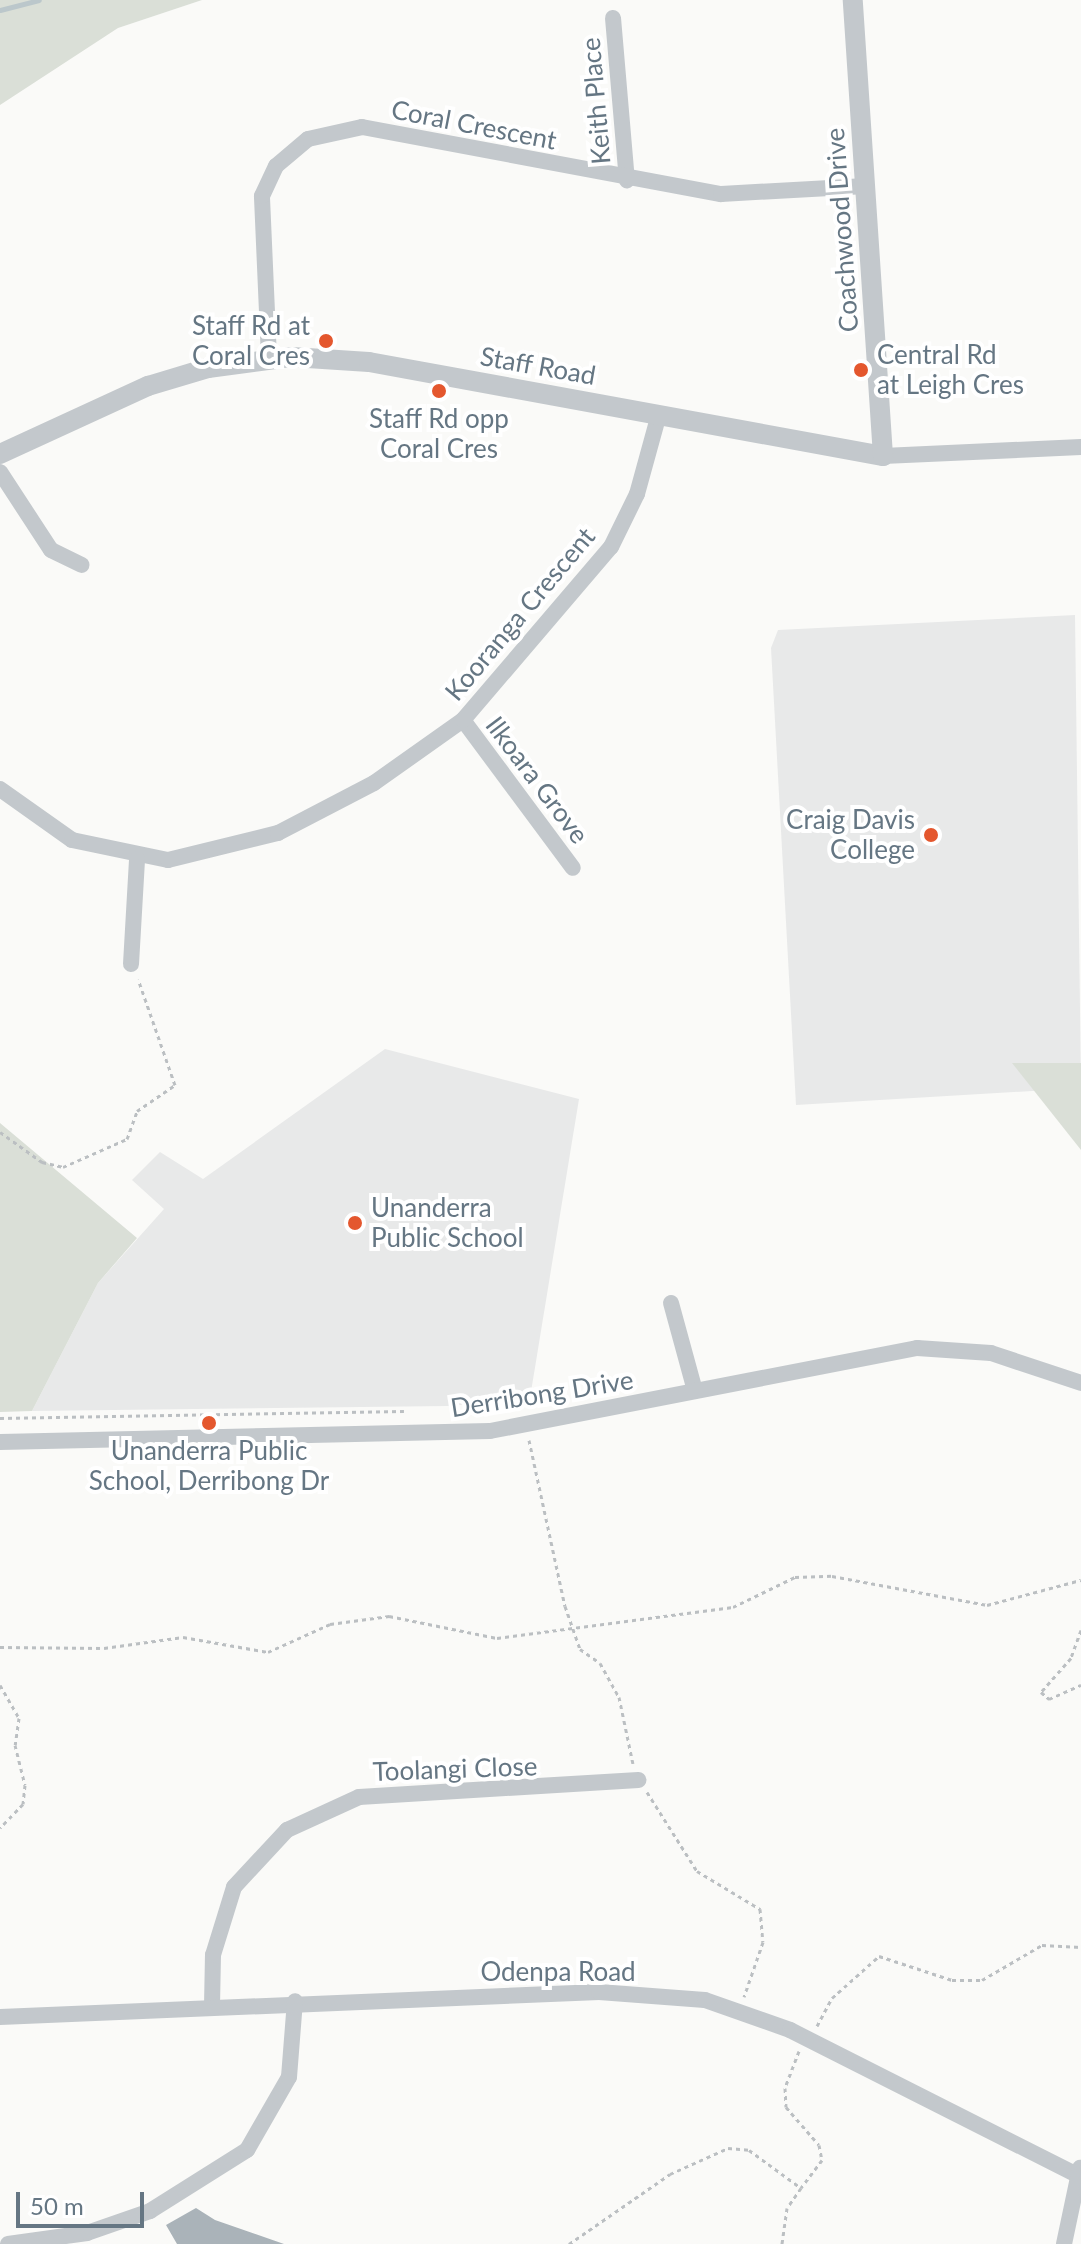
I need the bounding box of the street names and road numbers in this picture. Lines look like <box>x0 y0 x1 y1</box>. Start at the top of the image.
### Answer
street label: Keith Place <box>575 36 617 166</box>
street label: Coral Crescent <box>389 94 559 156</box>
street label: Coachwood Drive <box>819 127 865 333</box>
street label: Staff Road <box>478 340 598 392</box>
street label: Kooranga Crescent <box>439 521 601 707</box>
street label: Ilkoara Grove <box>479 710 595 850</box>
street label: Derribong Drive <box>448 1364 636 1424</box>
street label: Toolangi Close <box>372 1751 538 1787</box>
street label: Odenpa Road <box>480 1956 636 1988</box>

